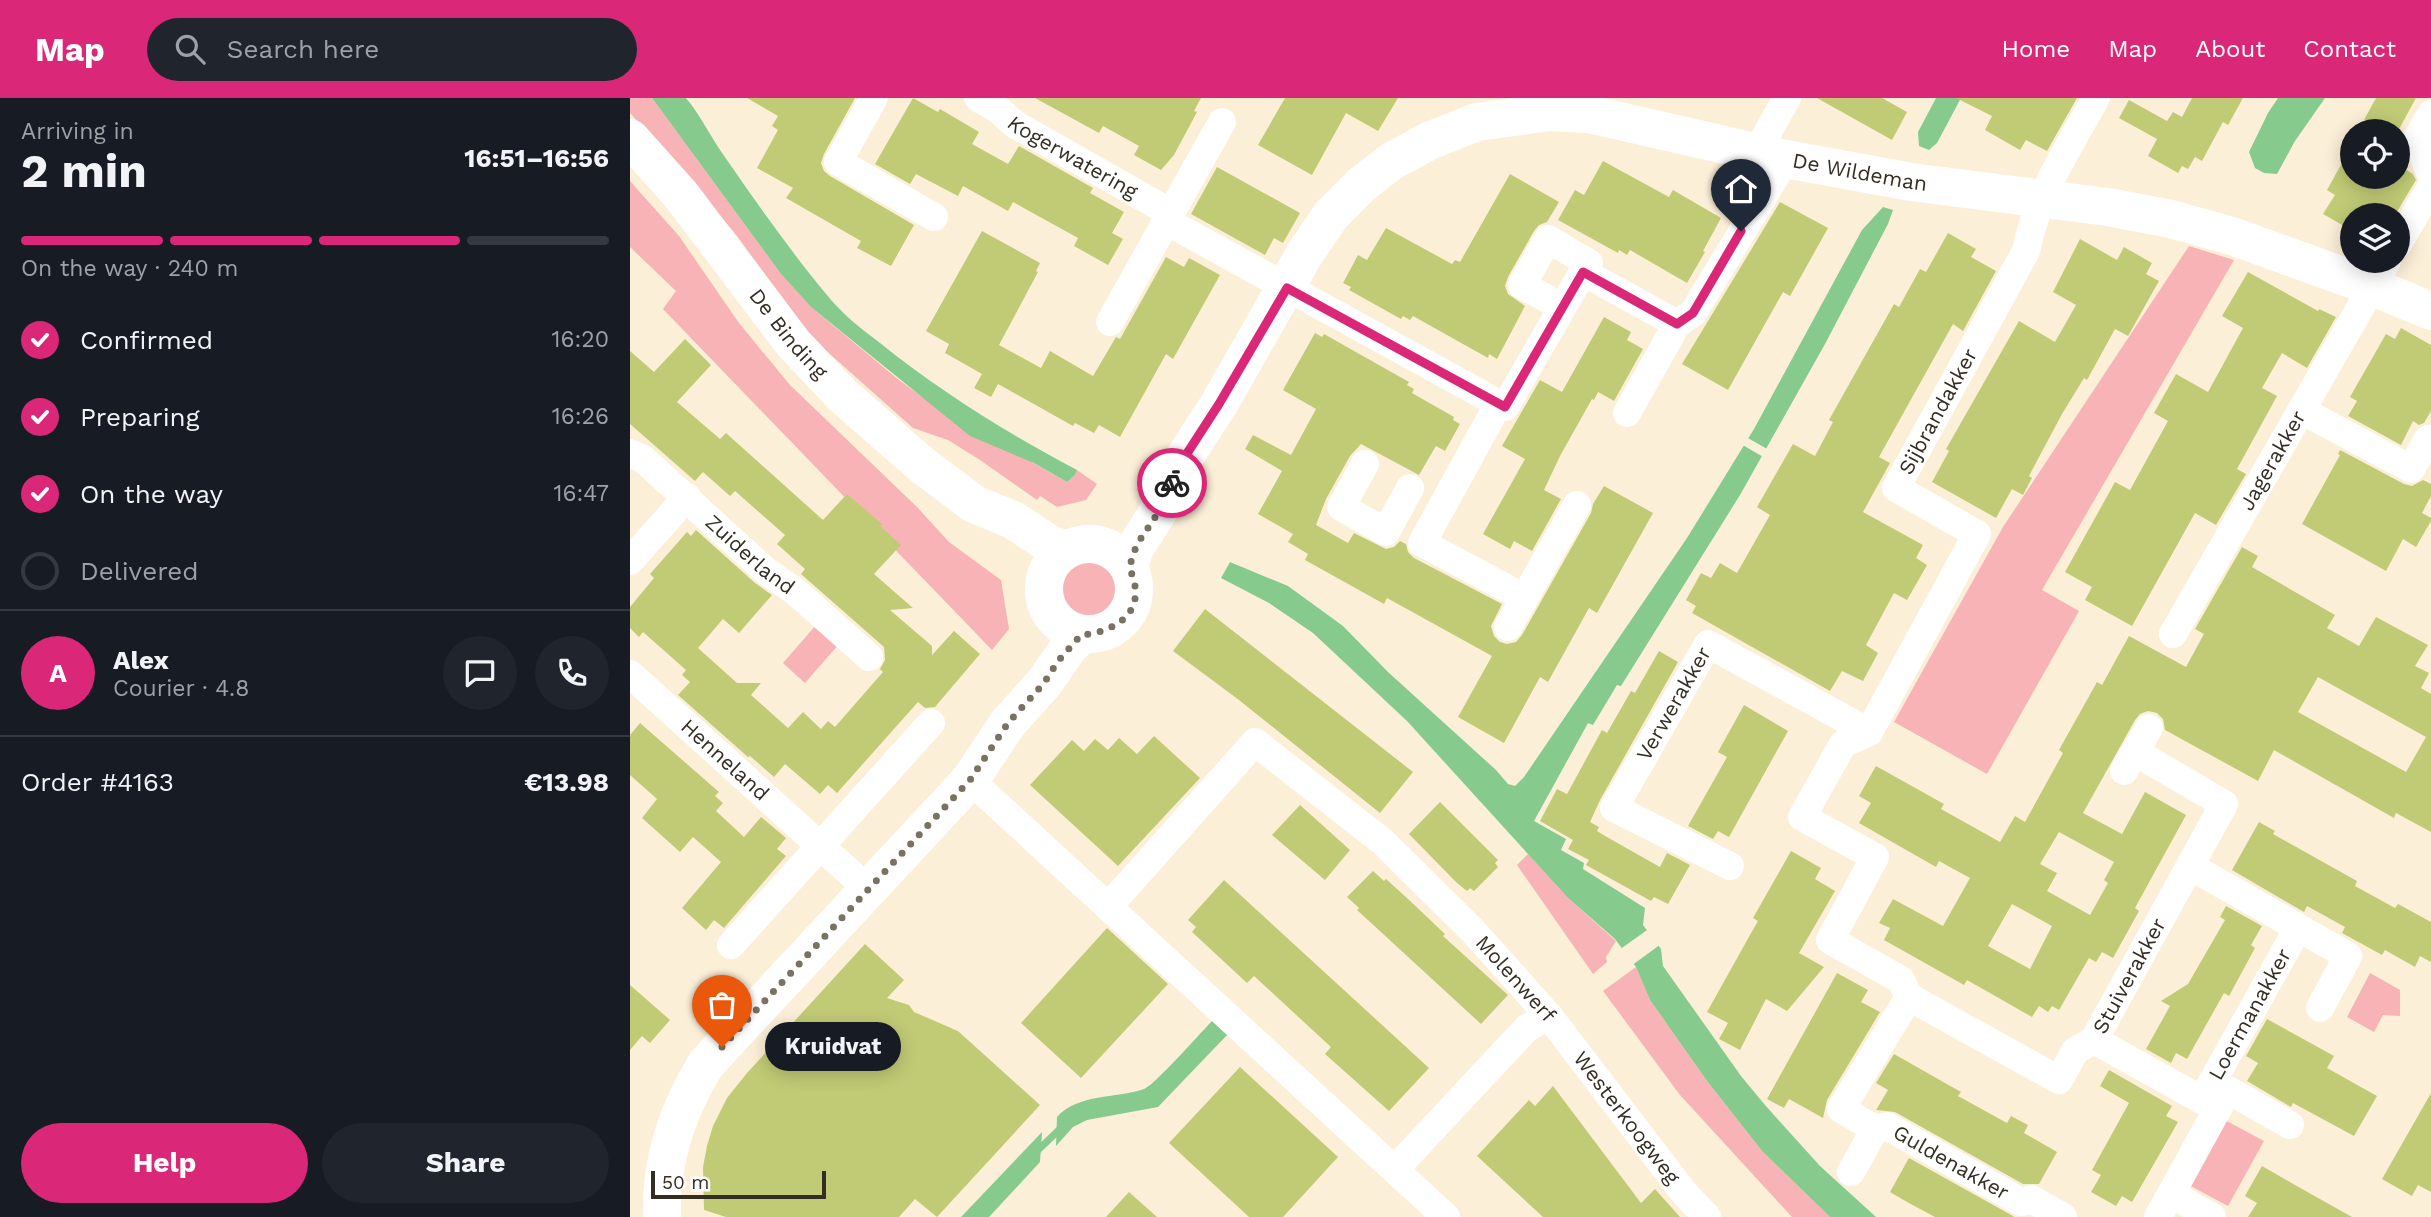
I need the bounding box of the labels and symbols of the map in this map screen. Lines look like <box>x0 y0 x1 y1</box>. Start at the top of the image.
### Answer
street label: Kogerwatering <box>1002 110 1143 204</box>
street label: De Wildeman <box>1791 147 1929 196</box>
pin <box>1711 159 1771 231</box>
street label: De Binding <box>744 283 834 384</box>
street label: Sijbrandakker <box>1893 343 1982 479</box>
street label: Jagerakker <box>2234 406 2311 515</box>
courier <box>1137 448 1207 518</box>
street label: Zuiderland <box>701 509 800 599</box>
street label: Verwerakker <box>1631 642 1716 765</box>
street label: Henneland <box>676 713 774 806</box>
street label: Stuiverakker <box>2087 913 2171 1038</box>
street label: Molenwerf <box>1471 930 1561 1027</box>
street label: Loermanakker <box>2203 944 2296 1084</box>
pin <box>692 975 752 1047</box>
callout: Kruidvat <box>764 1023 900 1072</box>
street label: Westerkoogweg <box>1568 1046 1686 1189</box>
street label: Guldenakker <box>1889 1119 2014 1205</box>
scale bar <box>651 1168 826 1200</box>

